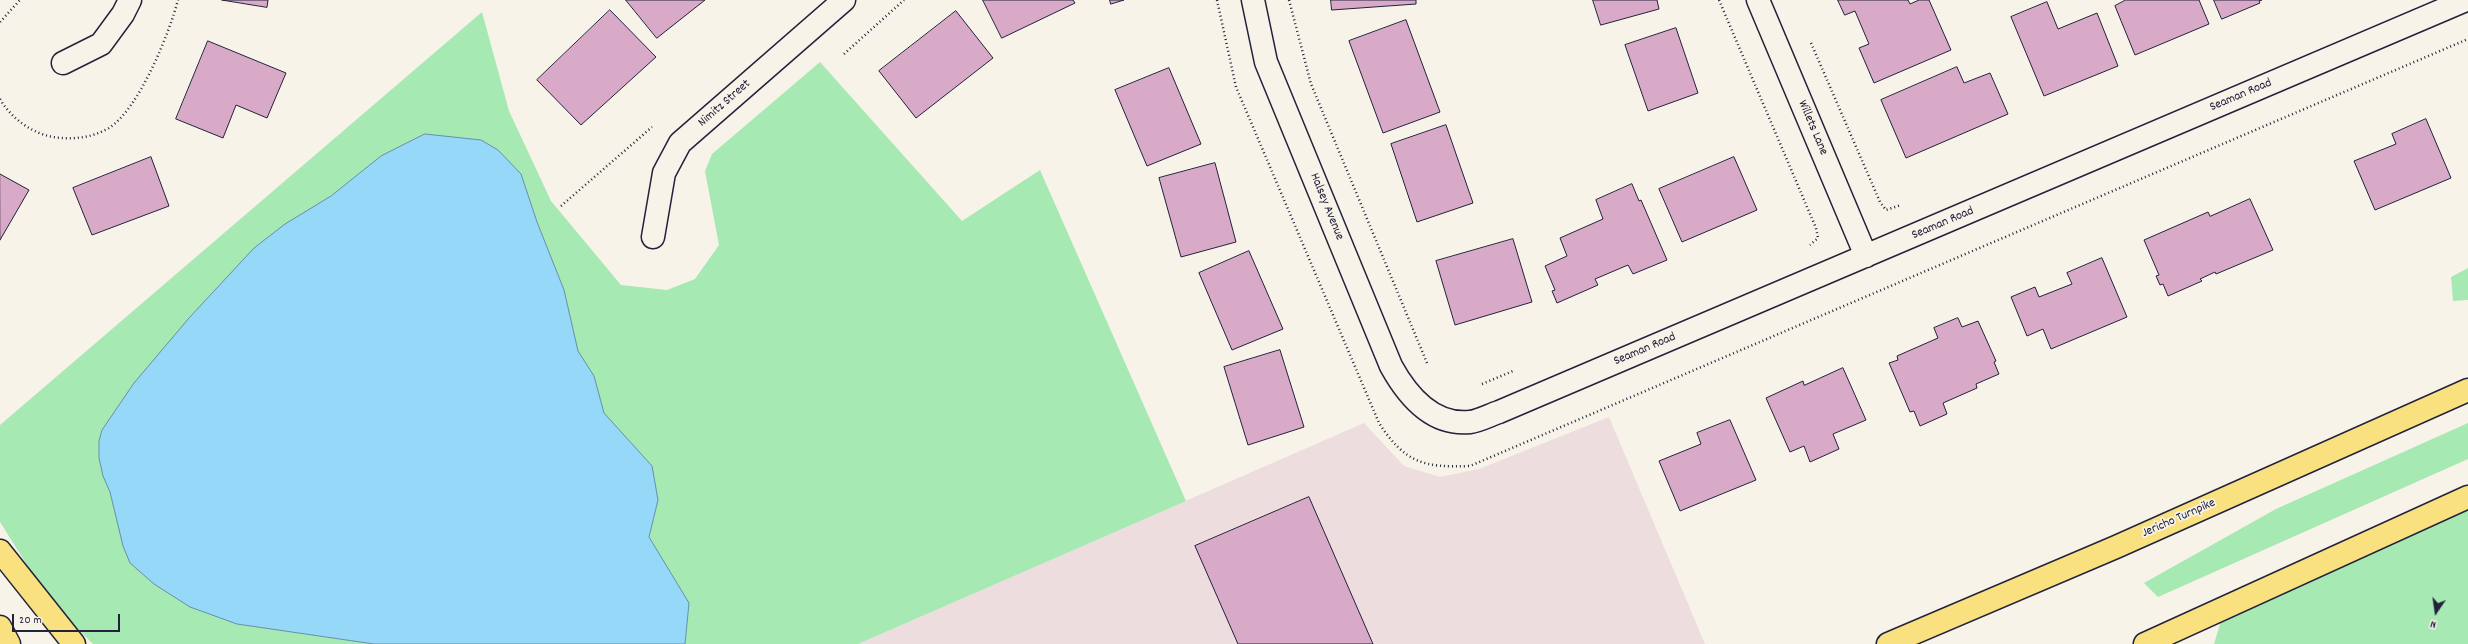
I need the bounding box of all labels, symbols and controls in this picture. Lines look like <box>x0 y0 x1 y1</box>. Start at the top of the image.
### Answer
street label: Seaman Road <box>2208 76 2274 116</box>
street label: Nimitz Street <box>696 77 754 131</box>
street label: Willets Lane <box>1793 98 1831 158</box>
street label: Halsey Avenue <box>1305 171 1347 243</box>
street label: Seaman Road <box>1910 204 1976 244</box>
street label: Seaman Road <box>1612 330 1678 370</box>
street label: Jericho Turnpike <box>2140 496 2218 542</box>
north arrow <box>2416 592 2456 632</box>
scale bar <box>14 606 122 632</box>
text: 20 m <box>19 612 42 629</box>
text: N <box>2429 615 2438 632</box>

